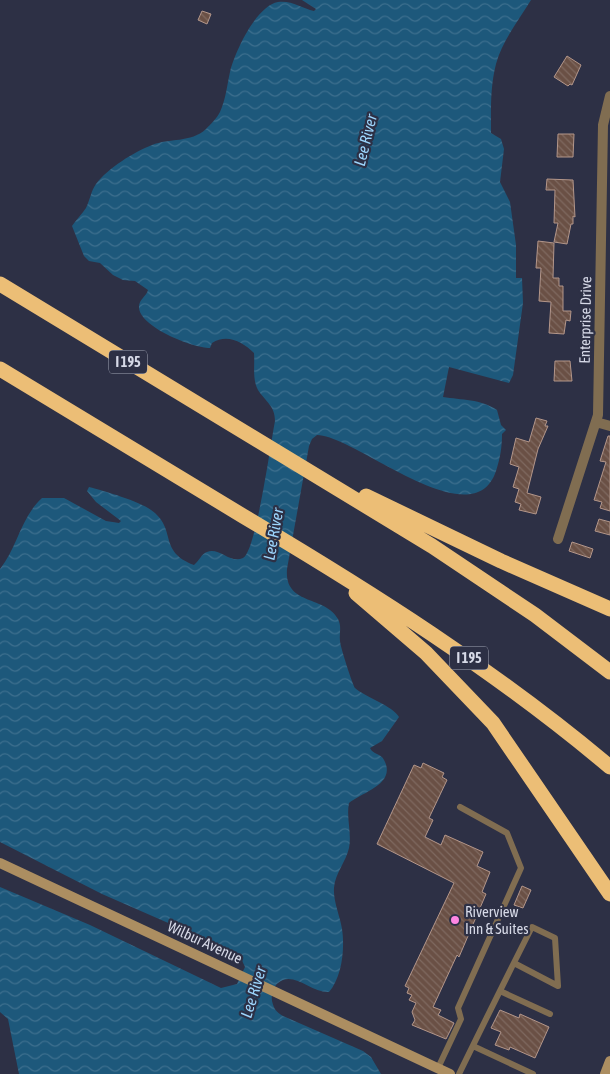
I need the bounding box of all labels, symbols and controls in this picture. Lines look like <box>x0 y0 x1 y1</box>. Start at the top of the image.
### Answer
water label: Lee River <box>350 111 380 168</box>
street label: Enterprise Drive <box>576 276 594 364</box>
road number: I 195 <box>109 351 147 374</box>
water label: Lee River <box>260 505 287 562</box>
road number: I 195 <box>450 646 488 670</box>
place label: Riverview Inn & Suites <box>465 903 529 937</box>
marker: Riverview Inn & Suites <box>449 914 461 926</box>
street label: Wilbur Avenue <box>165 917 245 967</box>
water label: Lee River <box>237 963 270 1020</box>

